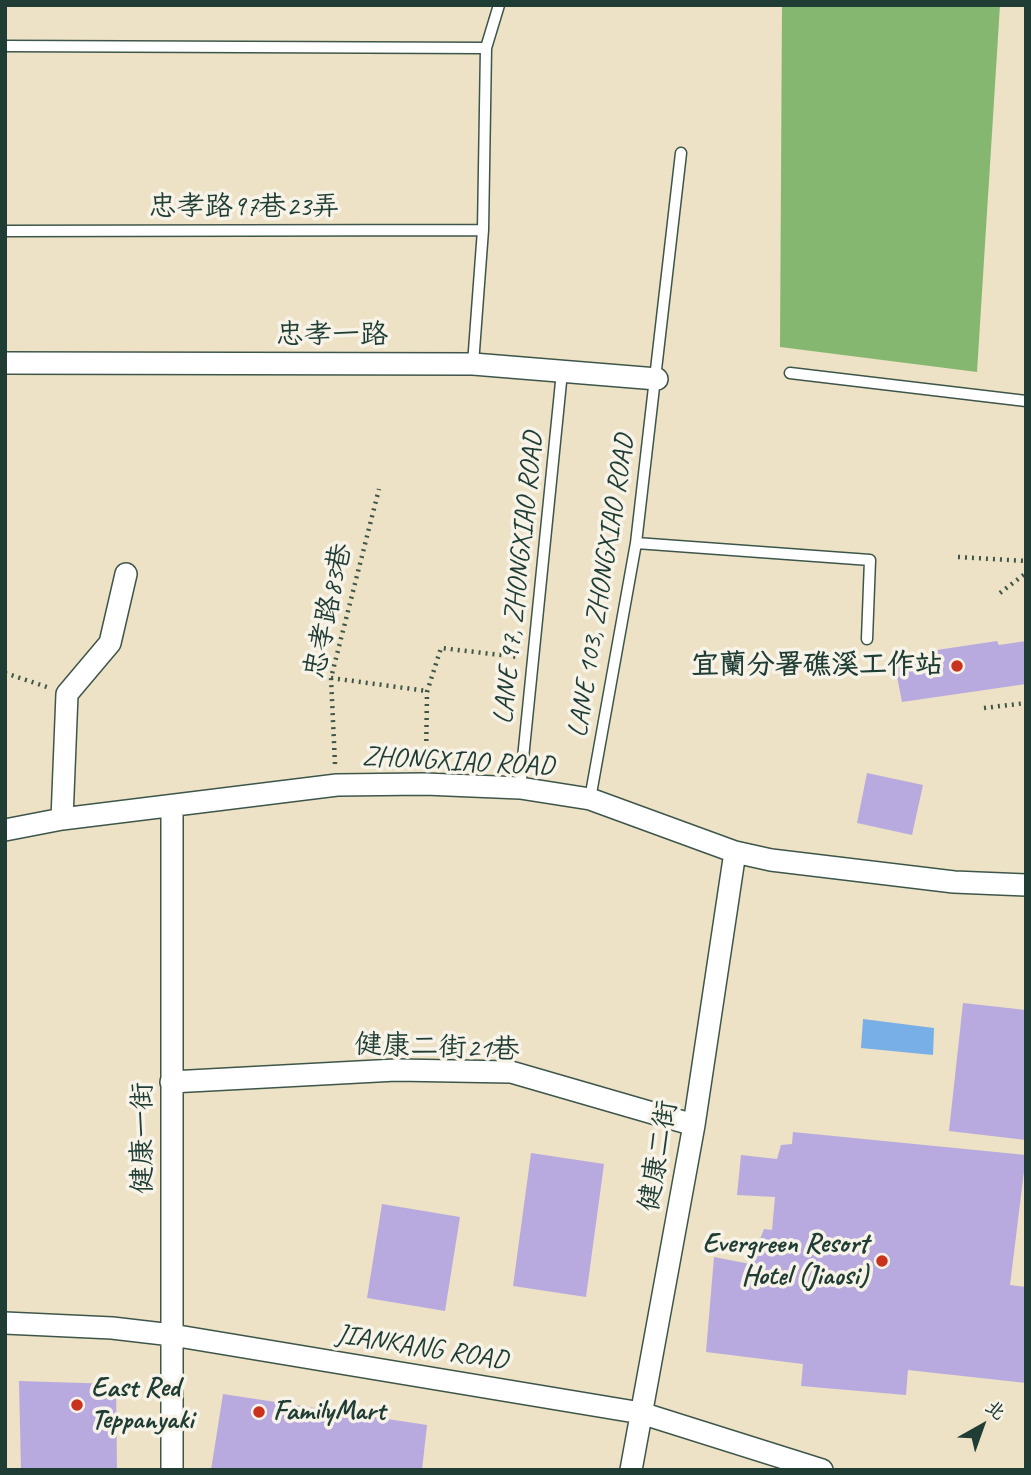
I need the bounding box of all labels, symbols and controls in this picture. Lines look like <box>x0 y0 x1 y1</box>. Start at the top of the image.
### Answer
street label: 忠孝路97巷23弄 <box>149 191 339 225</box>
street label: 忠孝一路 <box>276 319 388 353</box>
street label: LANE 97, ZHONGXIAO ROAD <box>487 430 551 726</box>
street label: LANE 103, ZHONGXIAO ROAD <box>561 432 643 740</box>
street label: 忠孝路83巷 <box>298 540 360 682</box>
place label: 宜蘭分署礁溪工作站 <box>691 649 943 683</box>
marker: 宜蘭分署礁溪工作站 <box>949 658 965 674</box>
street label: ZHONGXIAO ROAD <box>361 740 555 784</box>
street label: 健康二街21巷 <box>354 1028 520 1068</box>
street label: 健康一街 <box>127 1082 161 1194</box>
street label: 健康二街 <box>633 1098 685 1214</box>
place label: Evergreen Resort Hotel (Jiaosi) <box>702 1228 868 1294</box>
marker: Evergreen Resort Hotel (Jiaosi) <box>874 1253 890 1269</box>
street label: JIANKANG ROAD <box>334 1318 510 1378</box>
place label: East Red Teppanyaki <box>91 1372 193 1438</box>
north arrow <box>947 1391 1017 1461</box>
place label: FamilyMart <box>273 1395 385 1429</box>
text: 北 <box>980 1395 1010 1425</box>
marker: East Red Teppanyaki <box>69 1397 85 1413</box>
marker: FamilyMart <box>251 1404 267 1420</box>

